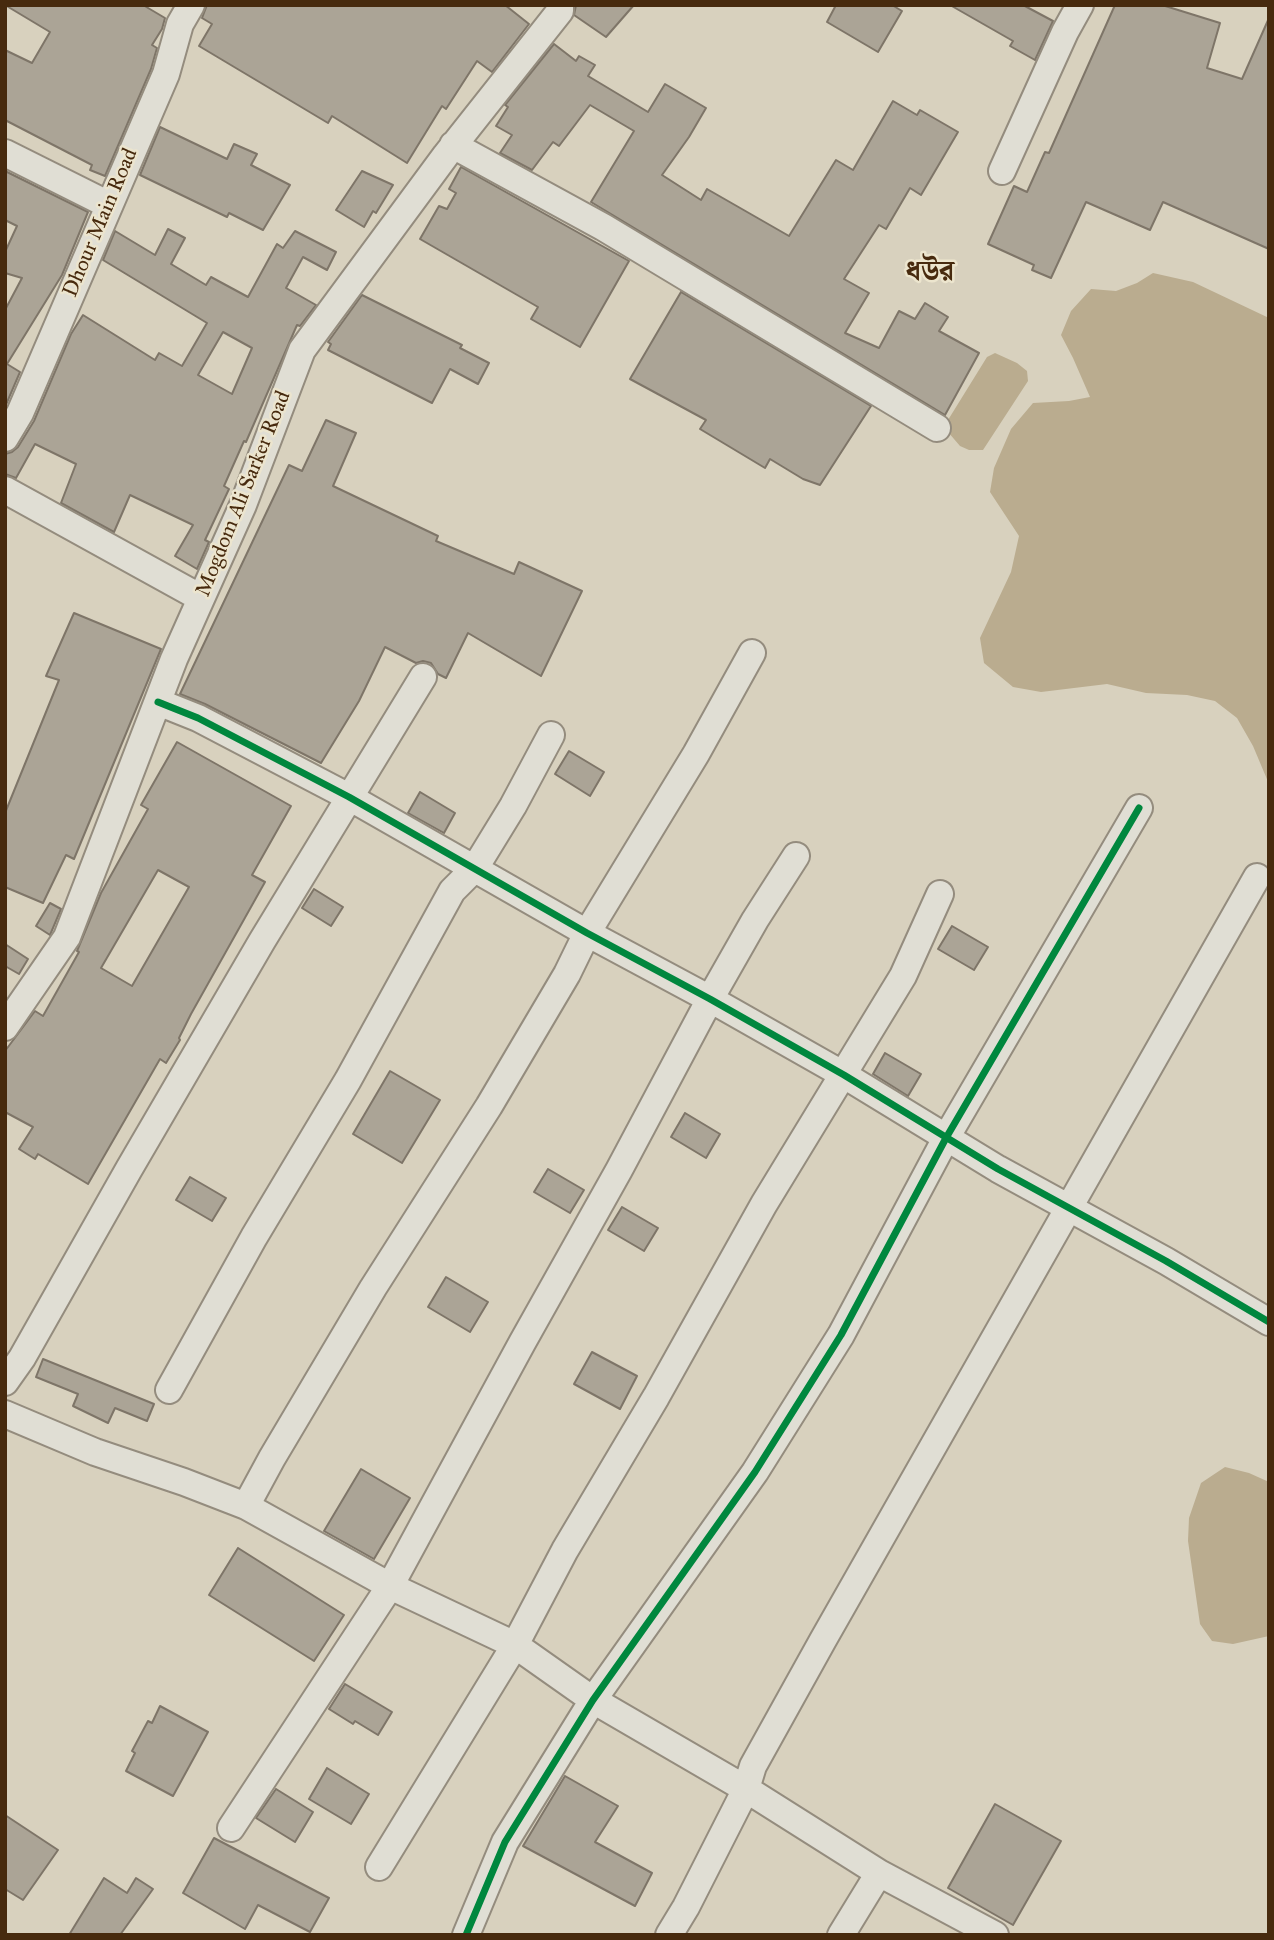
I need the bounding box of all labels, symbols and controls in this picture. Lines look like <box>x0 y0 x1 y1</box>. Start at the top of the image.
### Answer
street label: Dhour Main Road <box>58 145 144 301</box>
district label: ধউর <box>906 256 954 290</box>
street label: Mogdom Ali Sarker Road <box>191 387 297 601</box>

